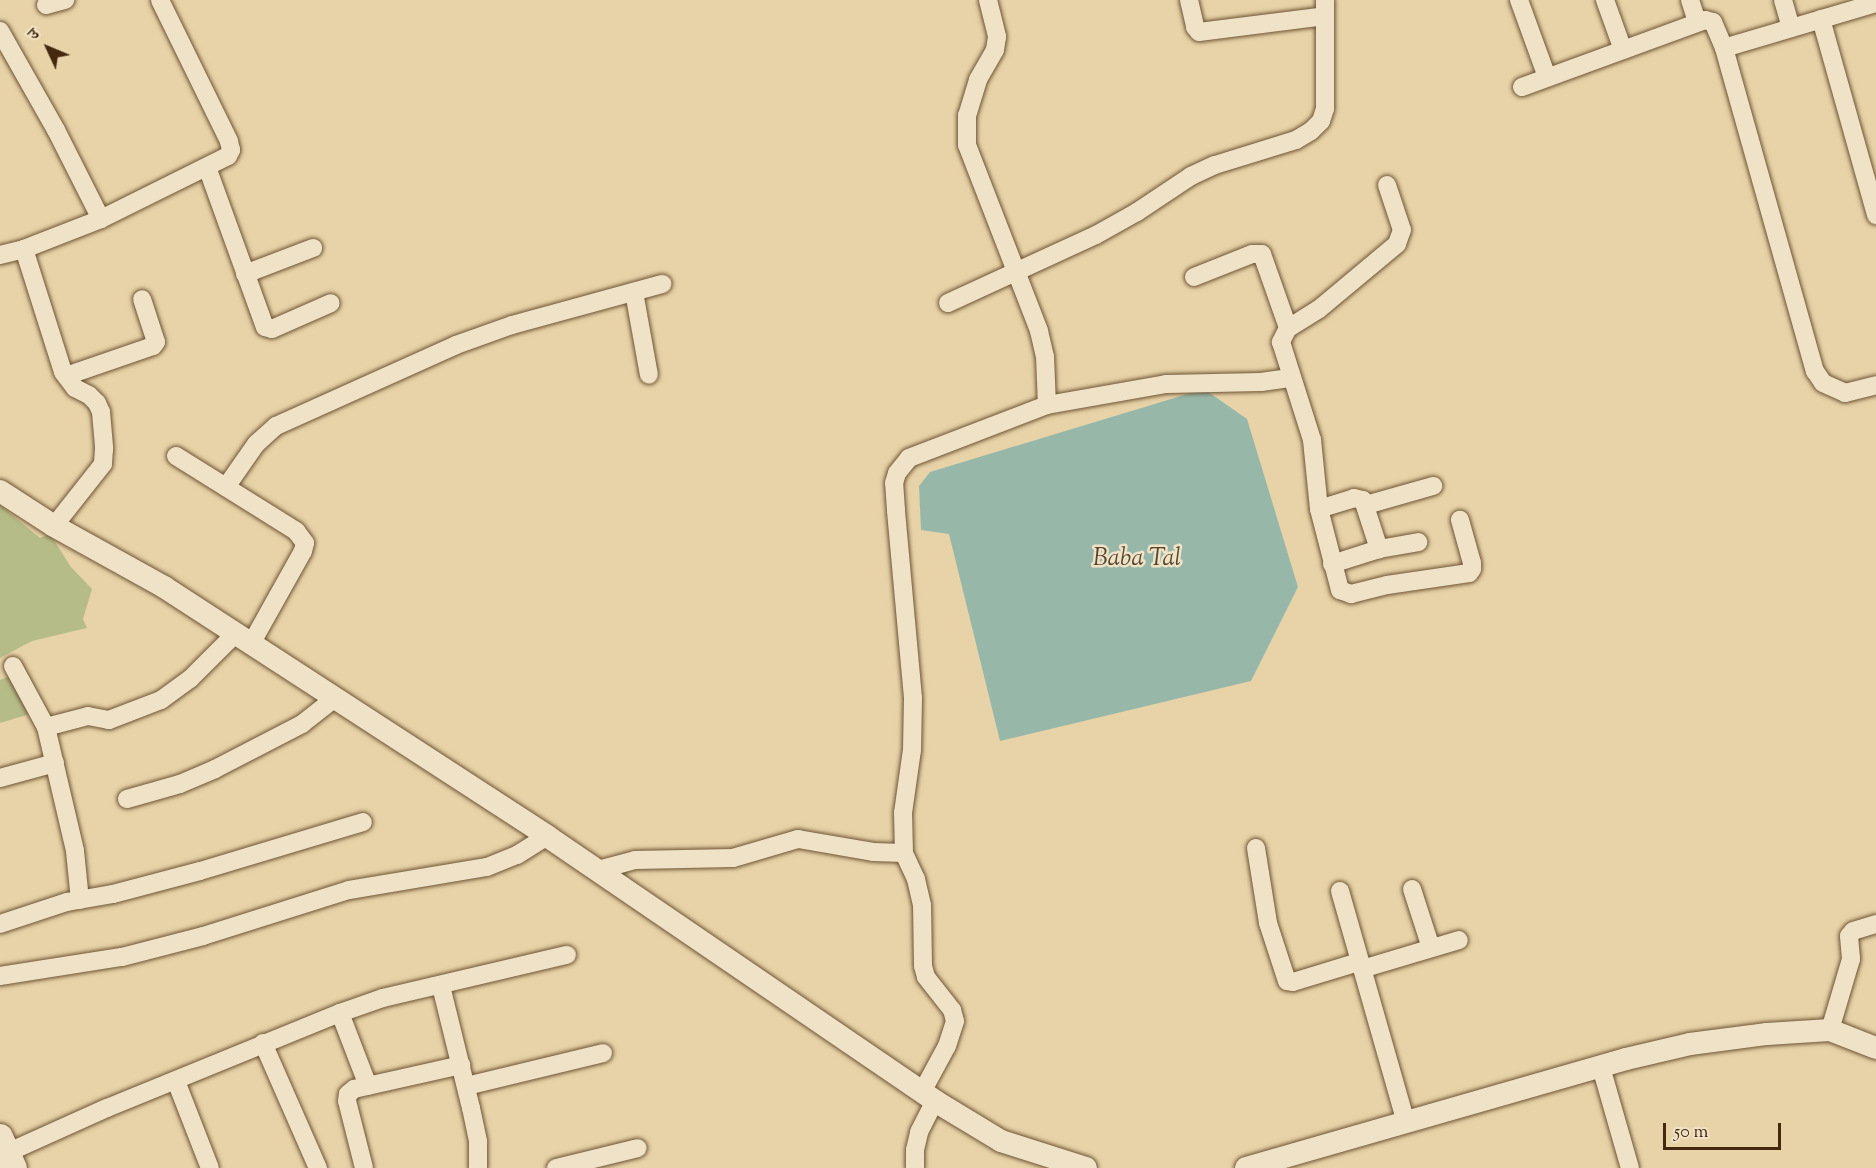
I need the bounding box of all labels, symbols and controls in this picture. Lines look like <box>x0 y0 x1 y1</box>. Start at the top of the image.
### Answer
north arrow <box>18 18 78 78</box>
text: उ <box>24 24 46 46</box>
water label: Baba Tal <box>1093 546 1181 574</box>
scale bar <box>1666 1111 1784 1149</box>
text: 50 m <box>1674 1120 1708 1146</box>

